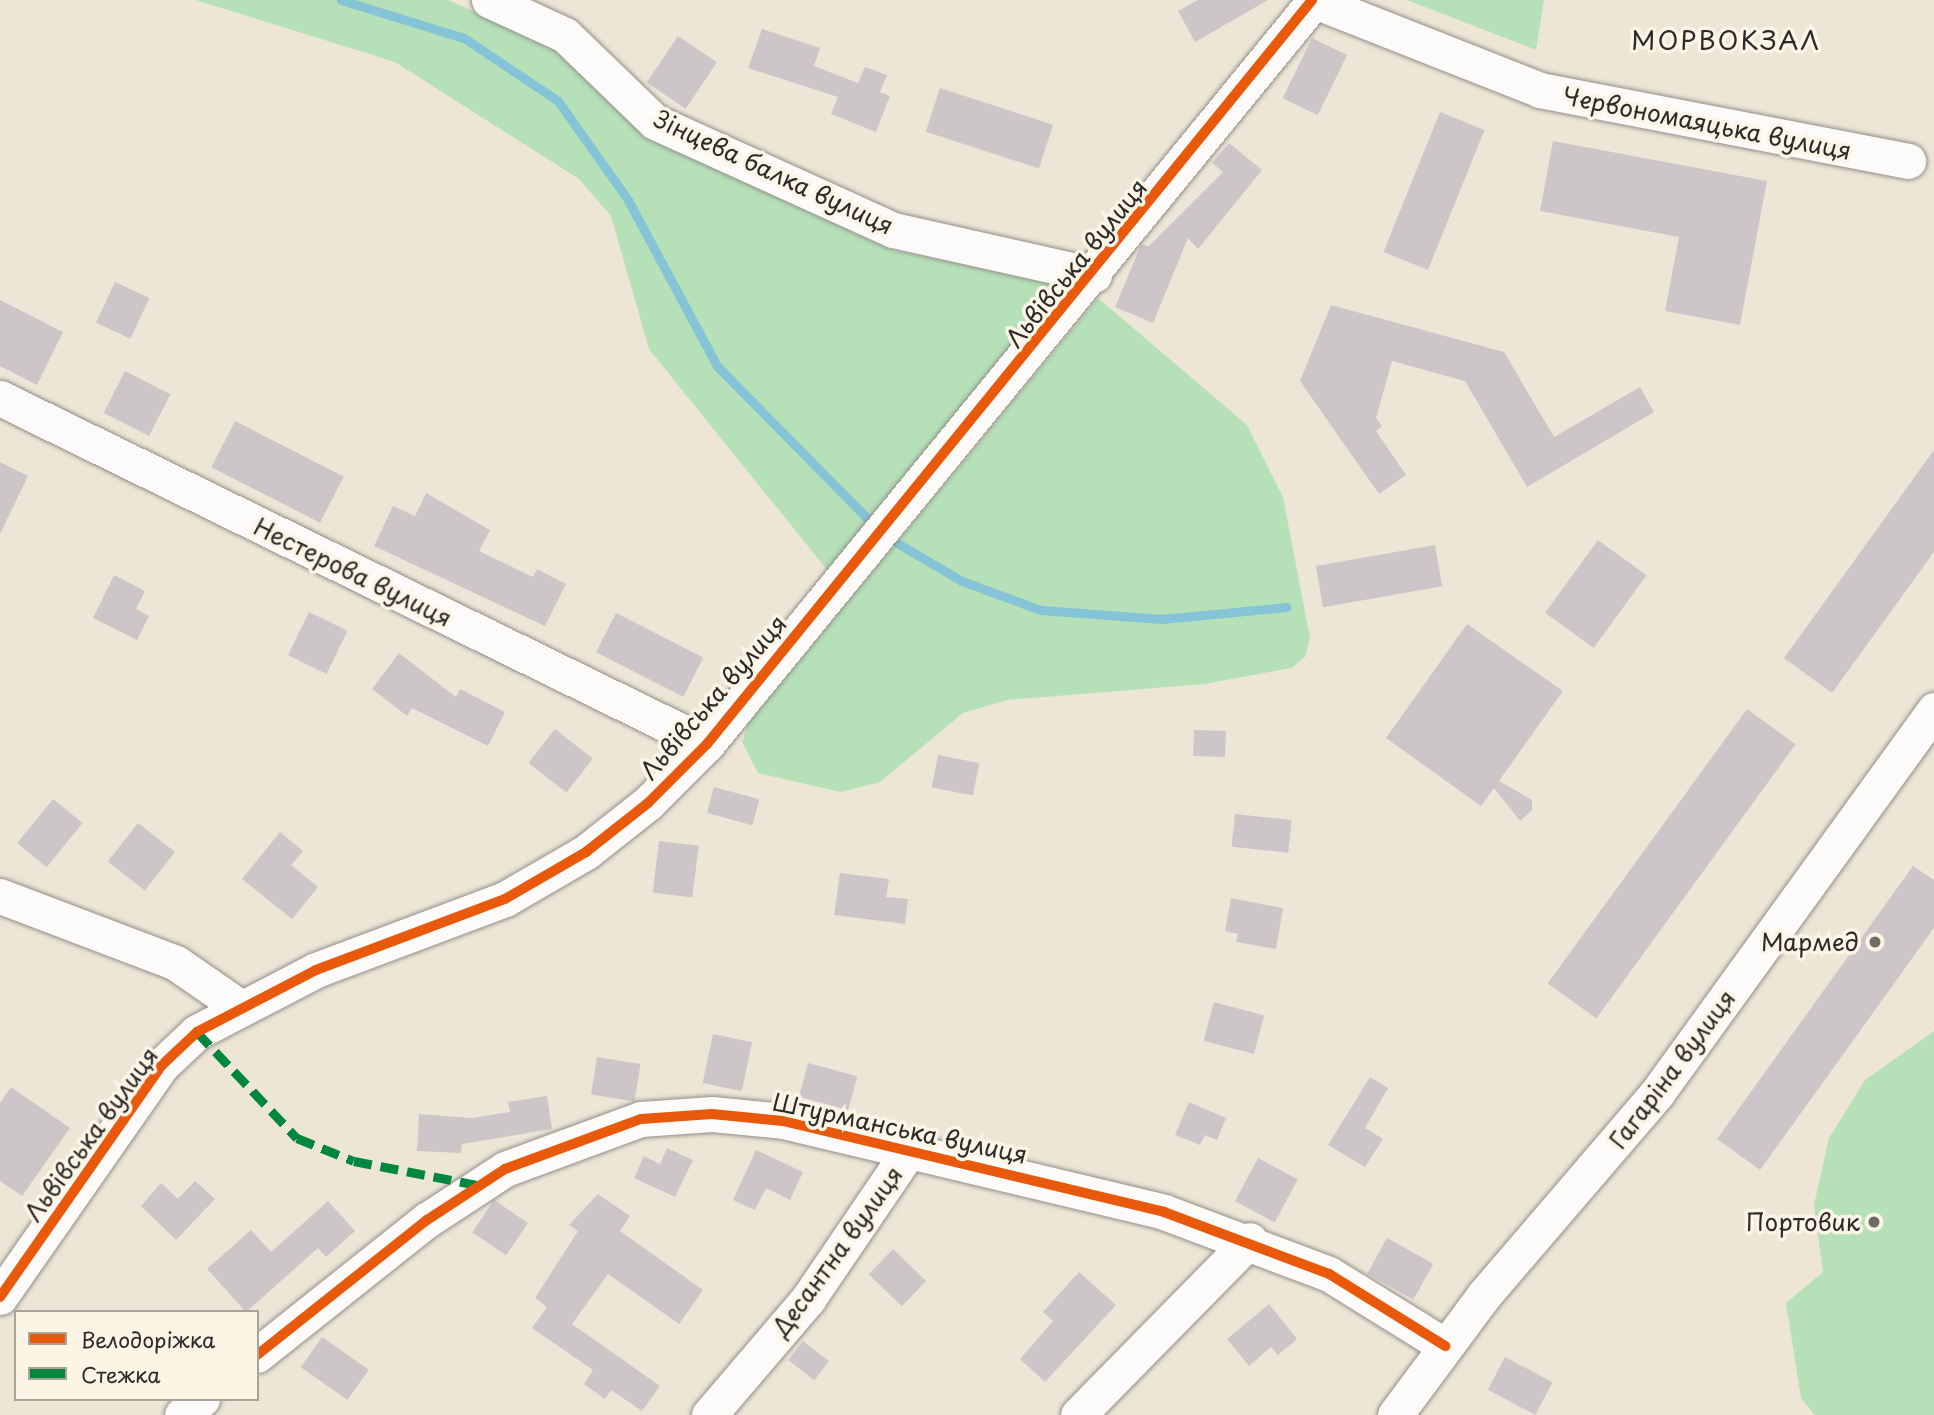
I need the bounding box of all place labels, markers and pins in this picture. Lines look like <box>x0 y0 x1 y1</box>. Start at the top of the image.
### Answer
place label: Мармед <box>1761 928 1859 956</box>
marker: Мармед <box>1865 932 1885 952</box>
place label: Портовик <box>1746 1208 1860 1236</box>
marker: Портовик <box>1866 1214 1882 1230</box>

